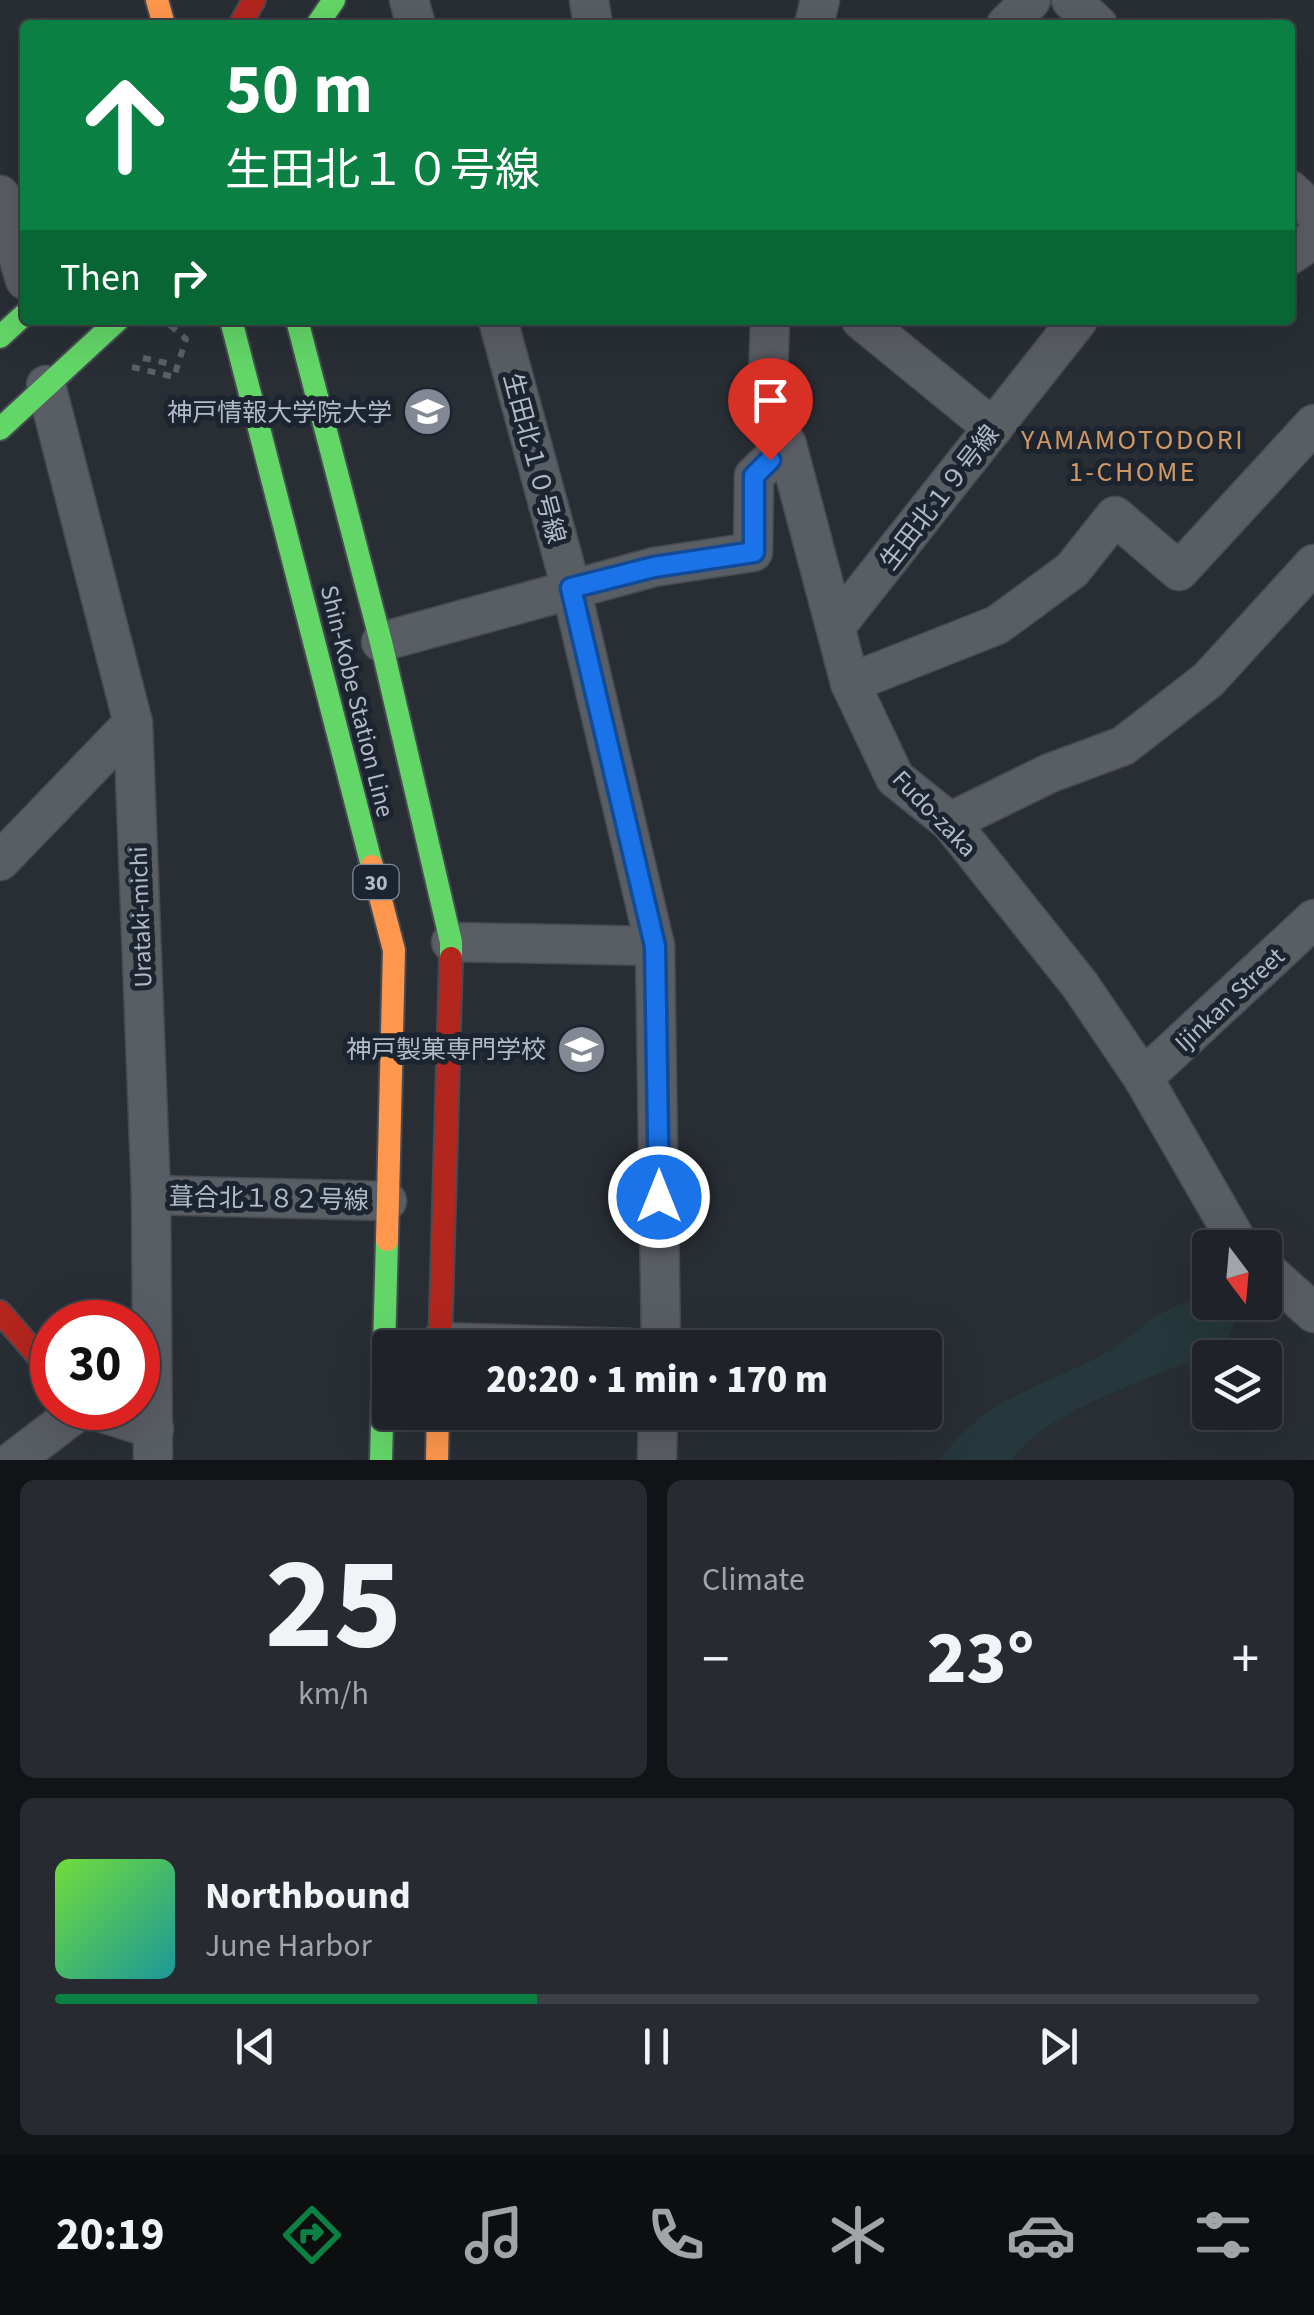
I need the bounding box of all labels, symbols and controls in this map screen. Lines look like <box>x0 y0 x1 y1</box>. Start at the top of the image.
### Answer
text: 50 m <box>225 40 373 140</box>
icon: ahead <box>60 60 190 190</box>
text: 生田北１０号線 <box>225 139 540 203</box>
icon: right <box>161 250 216 305</box>
text: Then <box>60 251 141 305</box>
pin <box>728 358 813 461</box>
street label: 生田北１０号線 <box>494 369 574 547</box>
icon: arrive <box>743 373 798 428</box>
school or university icon: 神戸情報大学院大学 <box>401 386 453 438</box>
place label: 神戸情報大学院大学 <box>167 395 392 431</box>
street label: 生田北１９号線 <box>872 418 1008 578</box>
district label: YAMAMOTODORI 1-CHOME <box>1020 420 1245 492</box>
street label: Shin-Kobe Station Line <box>311 582 403 821</box>
street label: Fudo-zaka <box>884 762 985 865</box>
street label: Urataki-michi <box>121 846 161 988</box>
road number: 30 <box>354 865 398 899</box>
street label: Ijinkan Street <box>1167 939 1293 1060</box>
school or university icon: 神戸製菓専門学校 <box>555 1023 607 1075</box>
place label: 神戸製菓専門学校 <box>346 1032 546 1068</box>
position arrow <box>607 1145 711 1249</box>
street label: 葺合北１８２号線 <box>169 1179 369 1219</box>
north arrow <box>1192 1230 1282 1320</box>
map controls <box>1192 1230 1282 1430</box>
speed limit sign: 30 <box>30 1300 160 1430</box>
button: layers <box>1192 1340 1282 1430</box>
text: 20:20 · 1 min · 170 m <box>486 1353 828 1407</box>
text: 25 <box>265 1513 402 1698</box>
text: Climate <box>702 1557 805 1603</box>
text: 23° <box>927 1605 1034 1712</box>
text: − <box>702 1621 729 1699</box>
text: + <box>1232 1621 1259 1699</box>
text: km/h <box>298 1671 369 1717</box>
text: Northbound <box>205 1869 411 1923</box>
text: June Harbor <box>205 1923 372 1969</box>
icon: previous <box>228 2019 283 2074</box>
icon: pause <box>629 2019 684 2074</box>
icon: next <box>1031 2019 1086 2074</box>
icon: directions <box>277 2200 347 2270</box>
icon: music <box>459 2200 529 2270</box>
icon: phone <box>641 2200 711 2270</box>
icon: climate <box>823 2200 893 2270</box>
icon: car <box>1006 2200 1076 2270</box>
icon: filters <box>1188 2200 1258 2270</box>
text: 20:19 <box>56 2203 165 2267</box>

